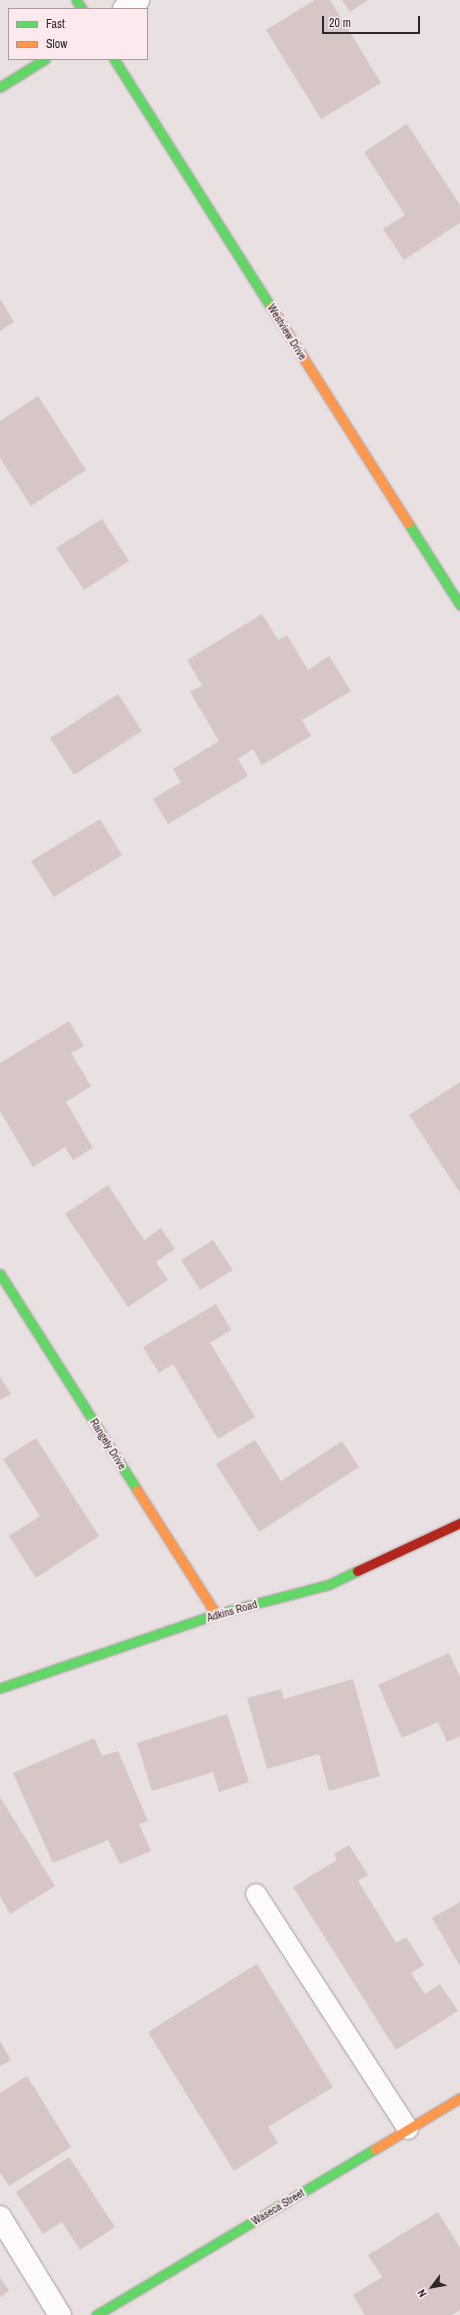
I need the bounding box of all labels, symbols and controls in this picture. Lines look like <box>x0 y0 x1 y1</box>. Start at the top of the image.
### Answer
legend <box>8 8 148 60</box>
scale bar <box>324 8 422 34</box>
text: 20 m <box>329 15 351 31</box>
text: Fast <box>46 16 65 32</box>
text: Slow <box>46 36 67 52</box>
street label: Westview Drive <box>265 302 309 362</box>
street label: Rangely Drive <box>87 1416 129 1472</box>
street label: Adkins Road <box>205 1598 259 1624</box>
street label: Waseca Street <box>249 2186 307 2228</box>
north arrow <box>412 2267 452 2307</box>
text: N <box>414 2287 429 2300</box>

